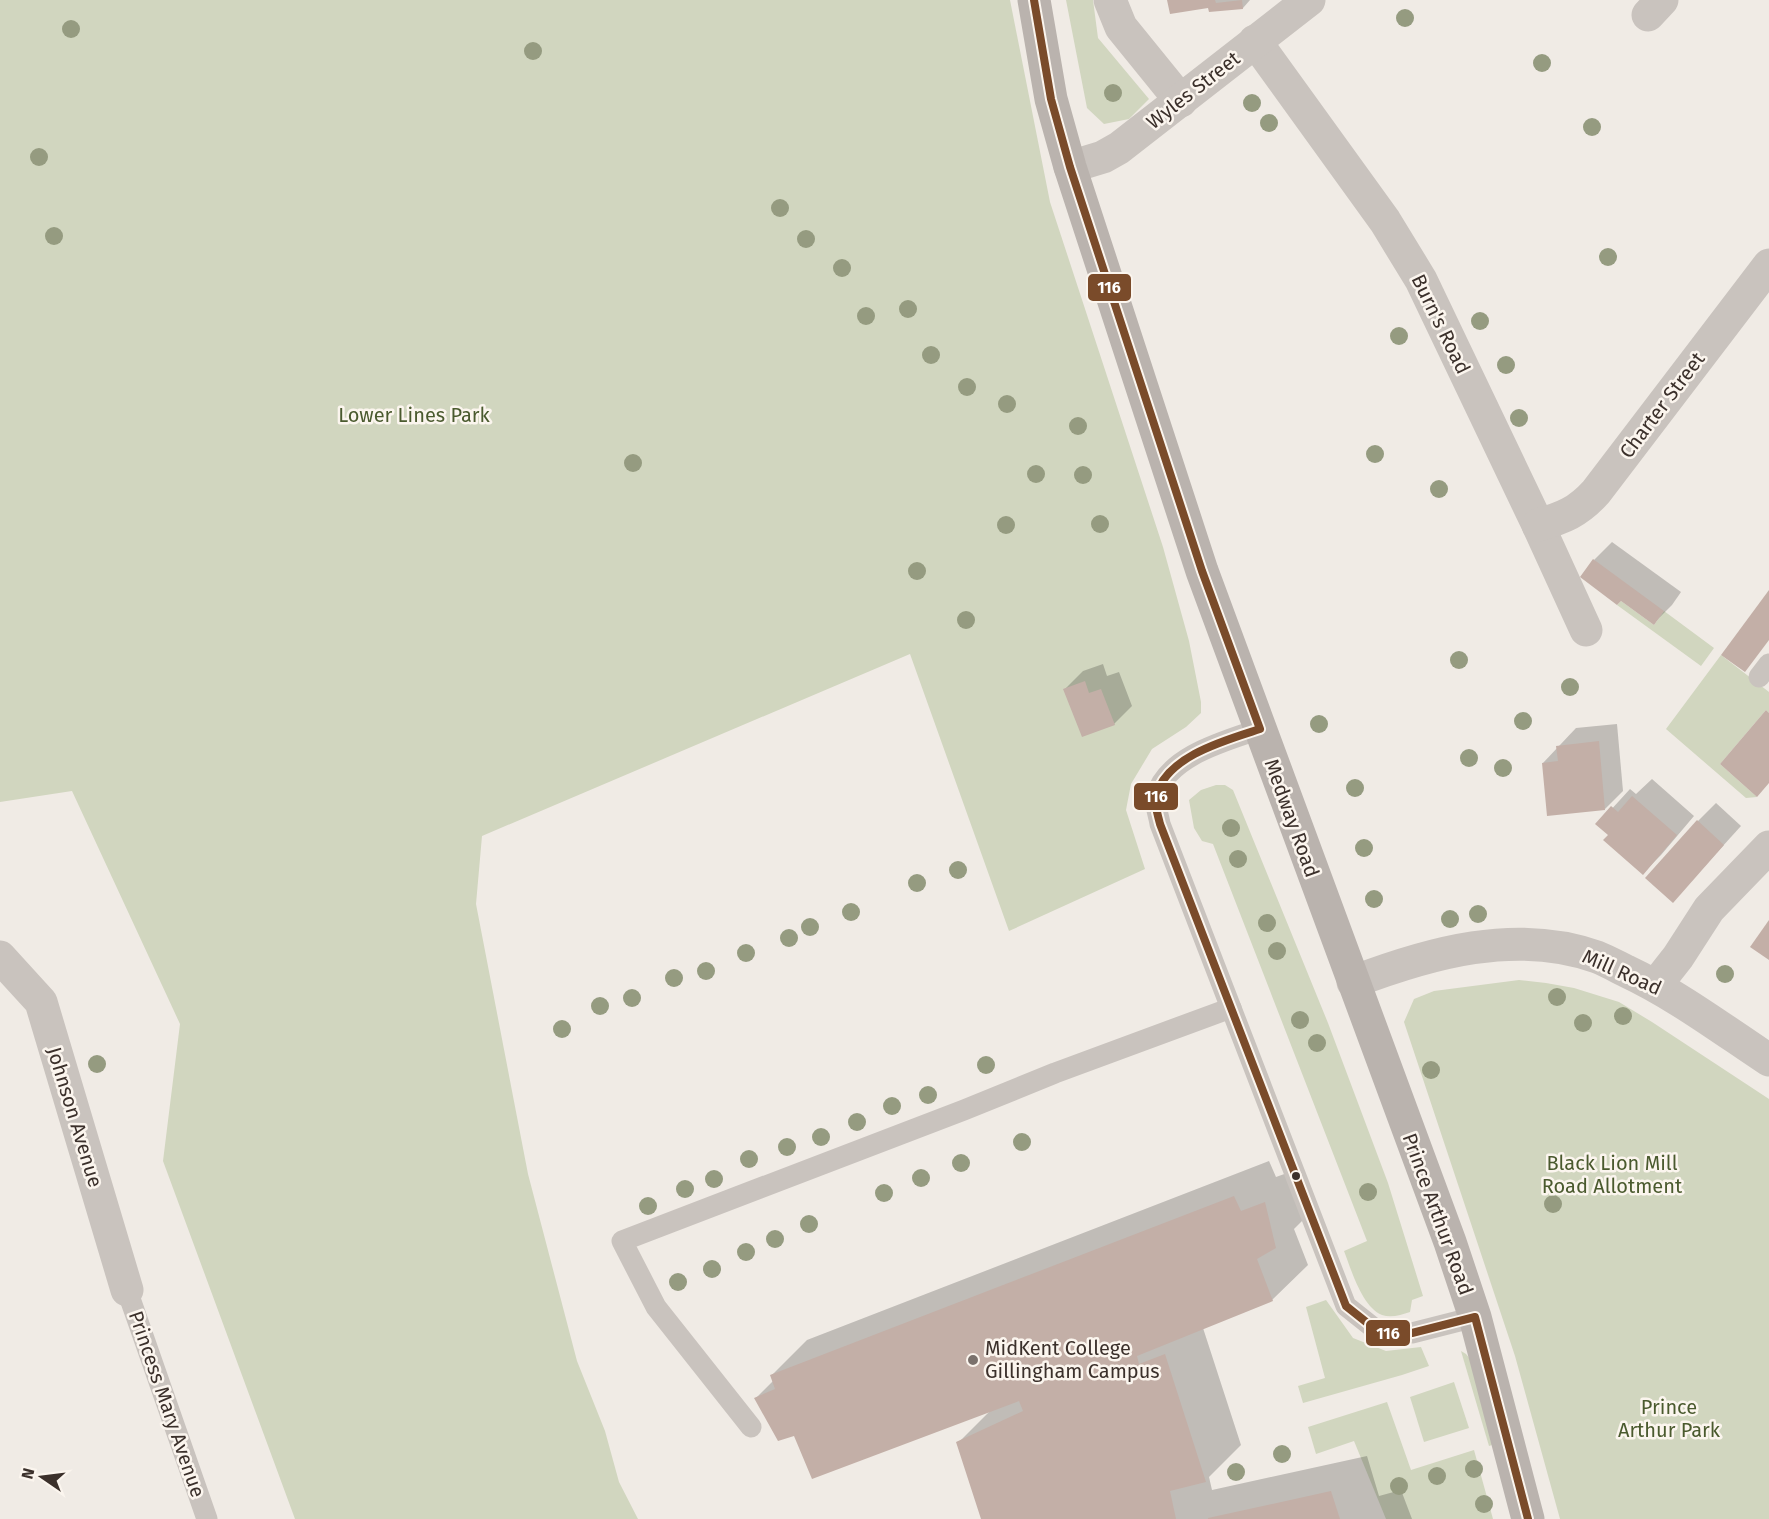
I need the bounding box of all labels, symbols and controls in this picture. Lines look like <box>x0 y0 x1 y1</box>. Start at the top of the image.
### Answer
street label: Wyles Street <box>1142 46 1245 134</box>
street label: Burn's Road <box>1407 270 1475 378</box>
line badge: 116 <box>1087 273 1132 302</box>
text: 116 <box>1097 278 1121 297</box>
street label: Charter Street <box>1614 347 1710 463</box>
park label: Lower Lines Park <box>338 403 491 427</box>
street label: Medway Road <box>1259 755 1325 881</box>
line badge: 116 <box>1133 782 1179 811</box>
text: 116 <box>1144 787 1168 806</box>
street label: Mill Road <box>1579 944 1665 1000</box>
street label: Johnson Avenue <box>42 1044 108 1190</box>
street label: Prince Arthur Road <box>1398 1130 1478 1298</box>
park label: Black Lion Mill Road Allotment <box>1542 1151 1683 1198</box>
unlabelled marker <box>1290 1170 1302 1182</box>
street label: Princess Mary Avenue <box>124 1308 210 1500</box>
line badge: 116 <box>1365 1319 1411 1347</box>
text: 116 <box>1376 1324 1400 1343</box>
place label: MidKent College Gillingham Campus <box>985 1336 1160 1383</box>
marker: MidKent College Gillingham Campus <box>966 1353 980 1367</box>
park label: Prince Arthur Park <box>1618 1395 1721 1442</box>
north arrow <box>12 1447 72 1507</box>
text: N <box>17 1466 38 1481</box>

